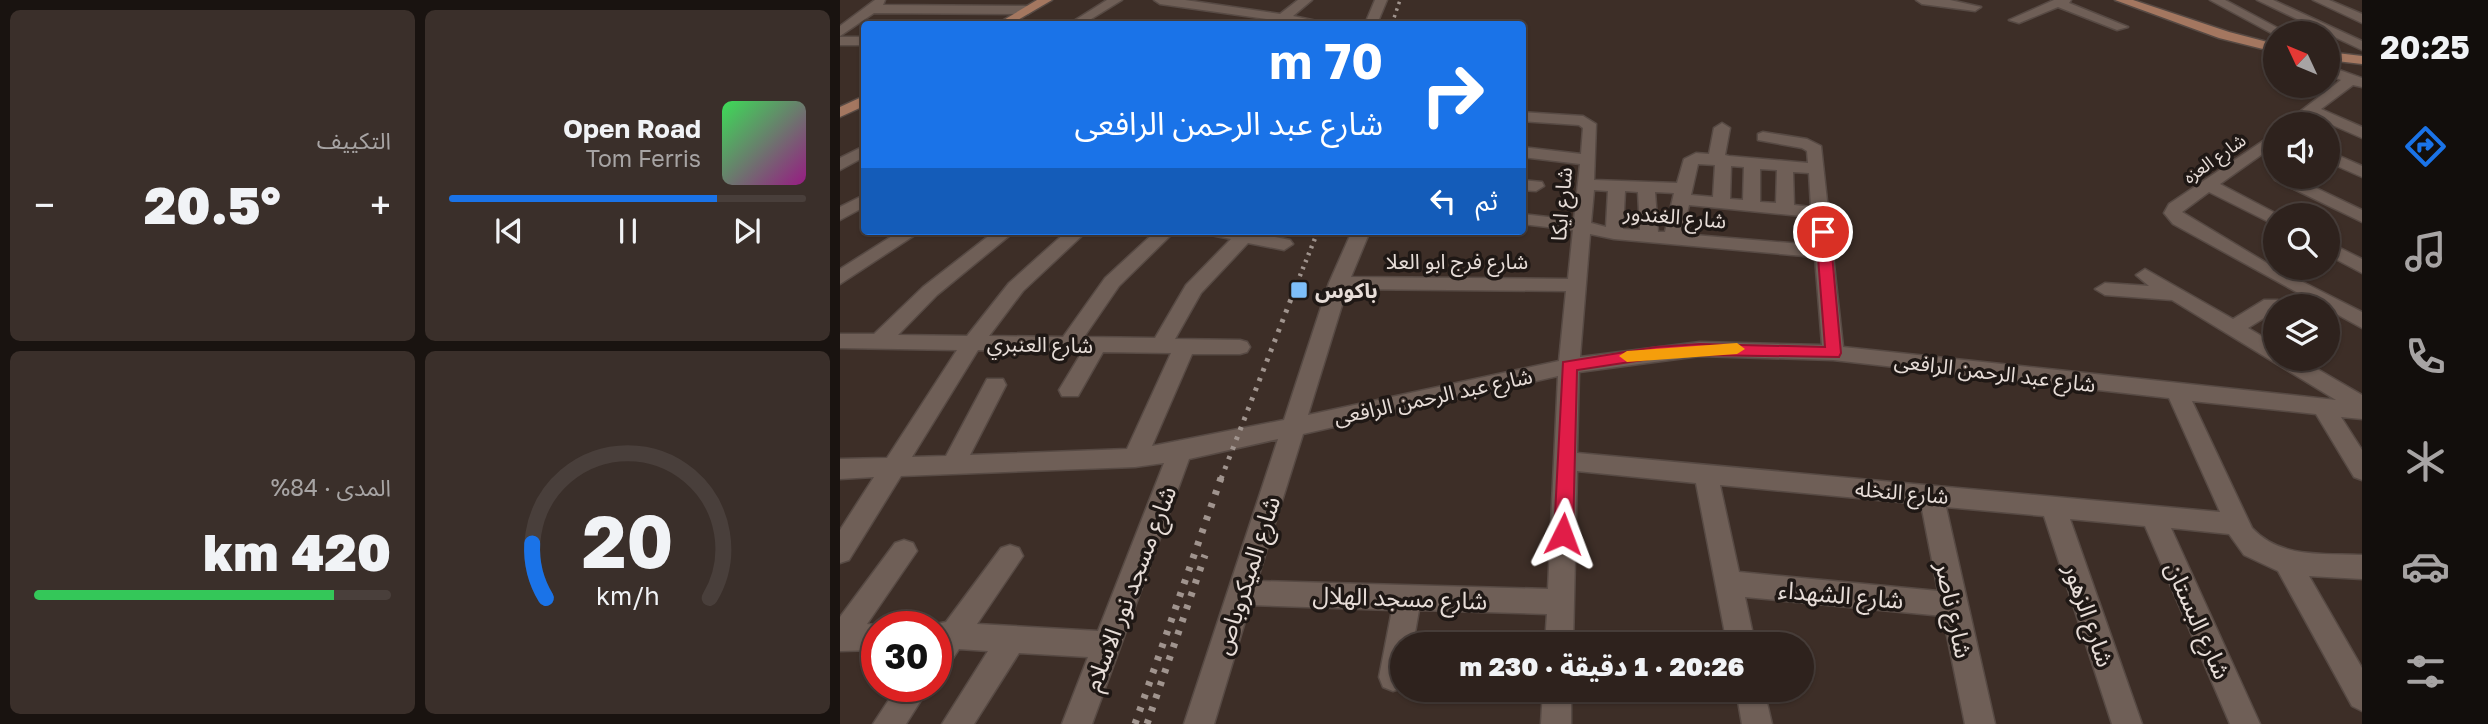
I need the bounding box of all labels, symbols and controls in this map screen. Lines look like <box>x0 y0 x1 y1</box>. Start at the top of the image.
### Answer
north arrow <box>2263 21 2340 98</box>
map controls <box>2263 21 2340 371</box>
text: 20:25 <box>2380 28 2470 66</box>
text: 70 m <box>1269 31 1383 90</box>
icon: right <box>1407 49 1498 140</box>
text: شارع عبد الرحمن الرافعى <box>1075 104 1383 142</box>
button: sound <box>2263 112 2340 189</box>
text: Open Road <box>563 113 701 144</box>
icon: directions <box>2401 122 2450 171</box>
text: التكييف <box>317 126 391 154</box>
street label: شارع العزه <box>2178 128 2252 191</box>
text: Tom Ferris <box>586 144 701 172</box>
street label: شارع ايكا <box>1545 166 1580 242</box>
text: 20.5° <box>144 173 281 235</box>
text: − <box>34 182 55 227</box>
text: + <box>370 182 391 227</box>
icon: left <box>1424 182 1462 220</box>
text: ثم <box>1476 185 1498 216</box>
street label: شارع الغندور <box>1621 198 1727 236</box>
pin <box>1793 202 1853 262</box>
button: search <box>2263 203 2340 280</box>
icon: previous <box>490 212 528 250</box>
icon: pause <box>609 212 647 250</box>
icon: next <box>728 212 766 250</box>
icon: arrive <box>1804 213 1842 251</box>
icon: music <box>2401 227 2450 276</box>
street label: شارع فرج ابو العلا <box>1386 248 1528 277</box>
place label: باكوس <box>1315 277 1378 303</box>
marker: باكوس <box>1289 280 1309 300</box>
button: layers <box>2263 294 2340 371</box>
street label: شارع العنبري <box>987 330 1093 362</box>
icon: phone <box>2401 332 2450 381</box>
street label: شارع عبد الرحمن الرافعى <box>1893 347 2097 400</box>
street label: شارع عبد الرحمن الرافعى <box>1331 362 1535 433</box>
icon: climate <box>2401 437 2450 486</box>
text: المدى · 84% <box>271 473 391 501</box>
street label: شارع النخله <box>1854 475 1950 512</box>
street label: شارع مسجد نور الاسلام <box>1077 482 1186 696</box>
street label: شارع الميكروباص <box>1207 492 1289 659</box>
position arrow <box>1526 497 1600 571</box>
text: 20 <box>582 498 673 585</box>
text: 420 km <box>203 520 391 582</box>
icon: car <box>2401 542 2450 591</box>
street label: شارع البستان <box>2157 557 2238 685</box>
street label: شارع ناصر <box>1927 558 1979 661</box>
street label: شارع الزهور <box>2055 559 2121 672</box>
street label: شارع الشهداء <box>1777 574 1905 618</box>
street label: شارع مسجد الهلال <box>1312 579 1488 619</box>
text: km/h <box>596 580 659 611</box>
speed limit sign: 30 <box>861 611 952 702</box>
icon: filters <box>2401 647 2450 696</box>
text: 20:26 · 1 دقيقة · 230 m <box>1460 651 1744 682</box>

